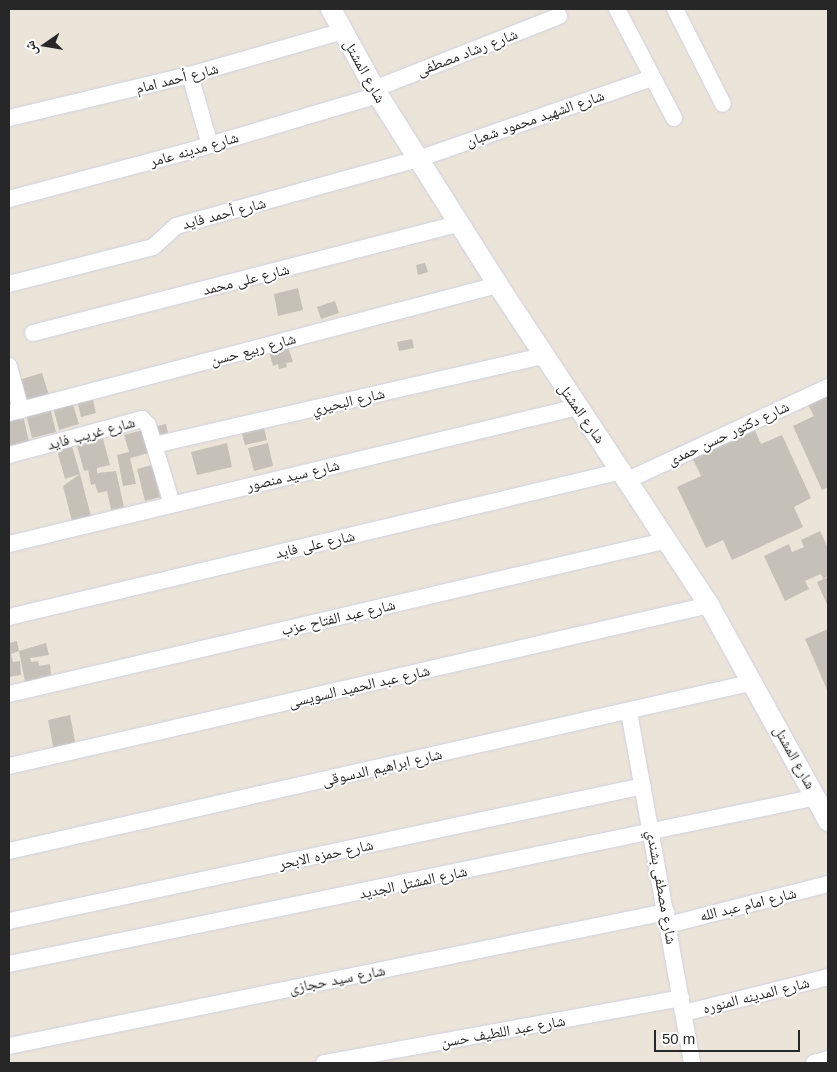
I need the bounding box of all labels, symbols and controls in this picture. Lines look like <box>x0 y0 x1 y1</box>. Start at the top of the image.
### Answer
north arrow <box>20 20 70 70</box>
street label: شارع رشاد مصطفى <box>414 25 520 79</box>
street label: شارع المشتل <box>340 36 390 106</box>
text: ش <box>21 39 40 57</box>
street label: شارع أحمد امام <box>134 59 220 97</box>
street label: شارع الشهيد محمود شعبان <box>463 86 607 150</box>
street label: شارع مدينه عامر <box>148 128 240 170</box>
street label: شارع أحمد فايد <box>180 193 268 233</box>
street label: شارع على محمد <box>201 260 291 298</box>
street label: شارع ربيع حسن <box>208 329 298 369</box>
street label: شارع المشتل <box>555 379 609 447</box>
street label: شارع البحيري <box>310 384 386 418</box>
street label: شارع دكتور حسن حمدى <box>664 397 792 469</box>
street label: شارع غريب فايد <box>45 413 137 453</box>
street label: شارع سيد منصور <box>245 456 341 494</box>
street label: شارع على فايد <box>274 526 356 562</box>
street label: شارع عبد الفتاح عزب <box>279 595 397 639</box>
street label: شارع عبد الحميد السويسى <box>287 661 431 711</box>
street label: شارع المشتل <box>770 722 820 792</box>
street label: شارع ابراهيم الدسوقى <box>320 744 444 790</box>
street label: شارع مصطفى بشندي <box>643 828 681 946</box>
street label: شارع حمزه الابحر <box>277 835 375 873</box>
street label: شارع المشتل الجديد <box>357 862 469 902</box>
street label: شارع امام عبد الله <box>698 883 798 925</box>
street label: شارع سيد حجازى <box>287 961 387 997</box>
street label: شارع المدينه المنوره <box>701 973 811 1017</box>
street label: شارع عبد اللطيف حسن <box>439 1011 567 1051</box>
scale bar <box>657 1020 803 1052</box>
text: 50 m <box>662 1030 695 1047</box>

